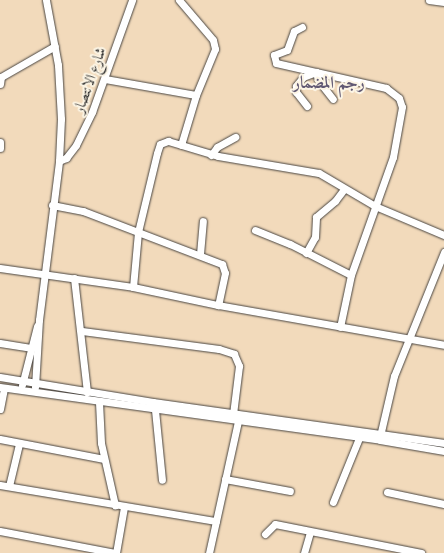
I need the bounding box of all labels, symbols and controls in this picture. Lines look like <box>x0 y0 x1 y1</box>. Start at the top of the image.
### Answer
street label: شارع الانتصار <box>69 45 109 115</box>
district label: رجم المضمار <box>293 73 365 93</box>

